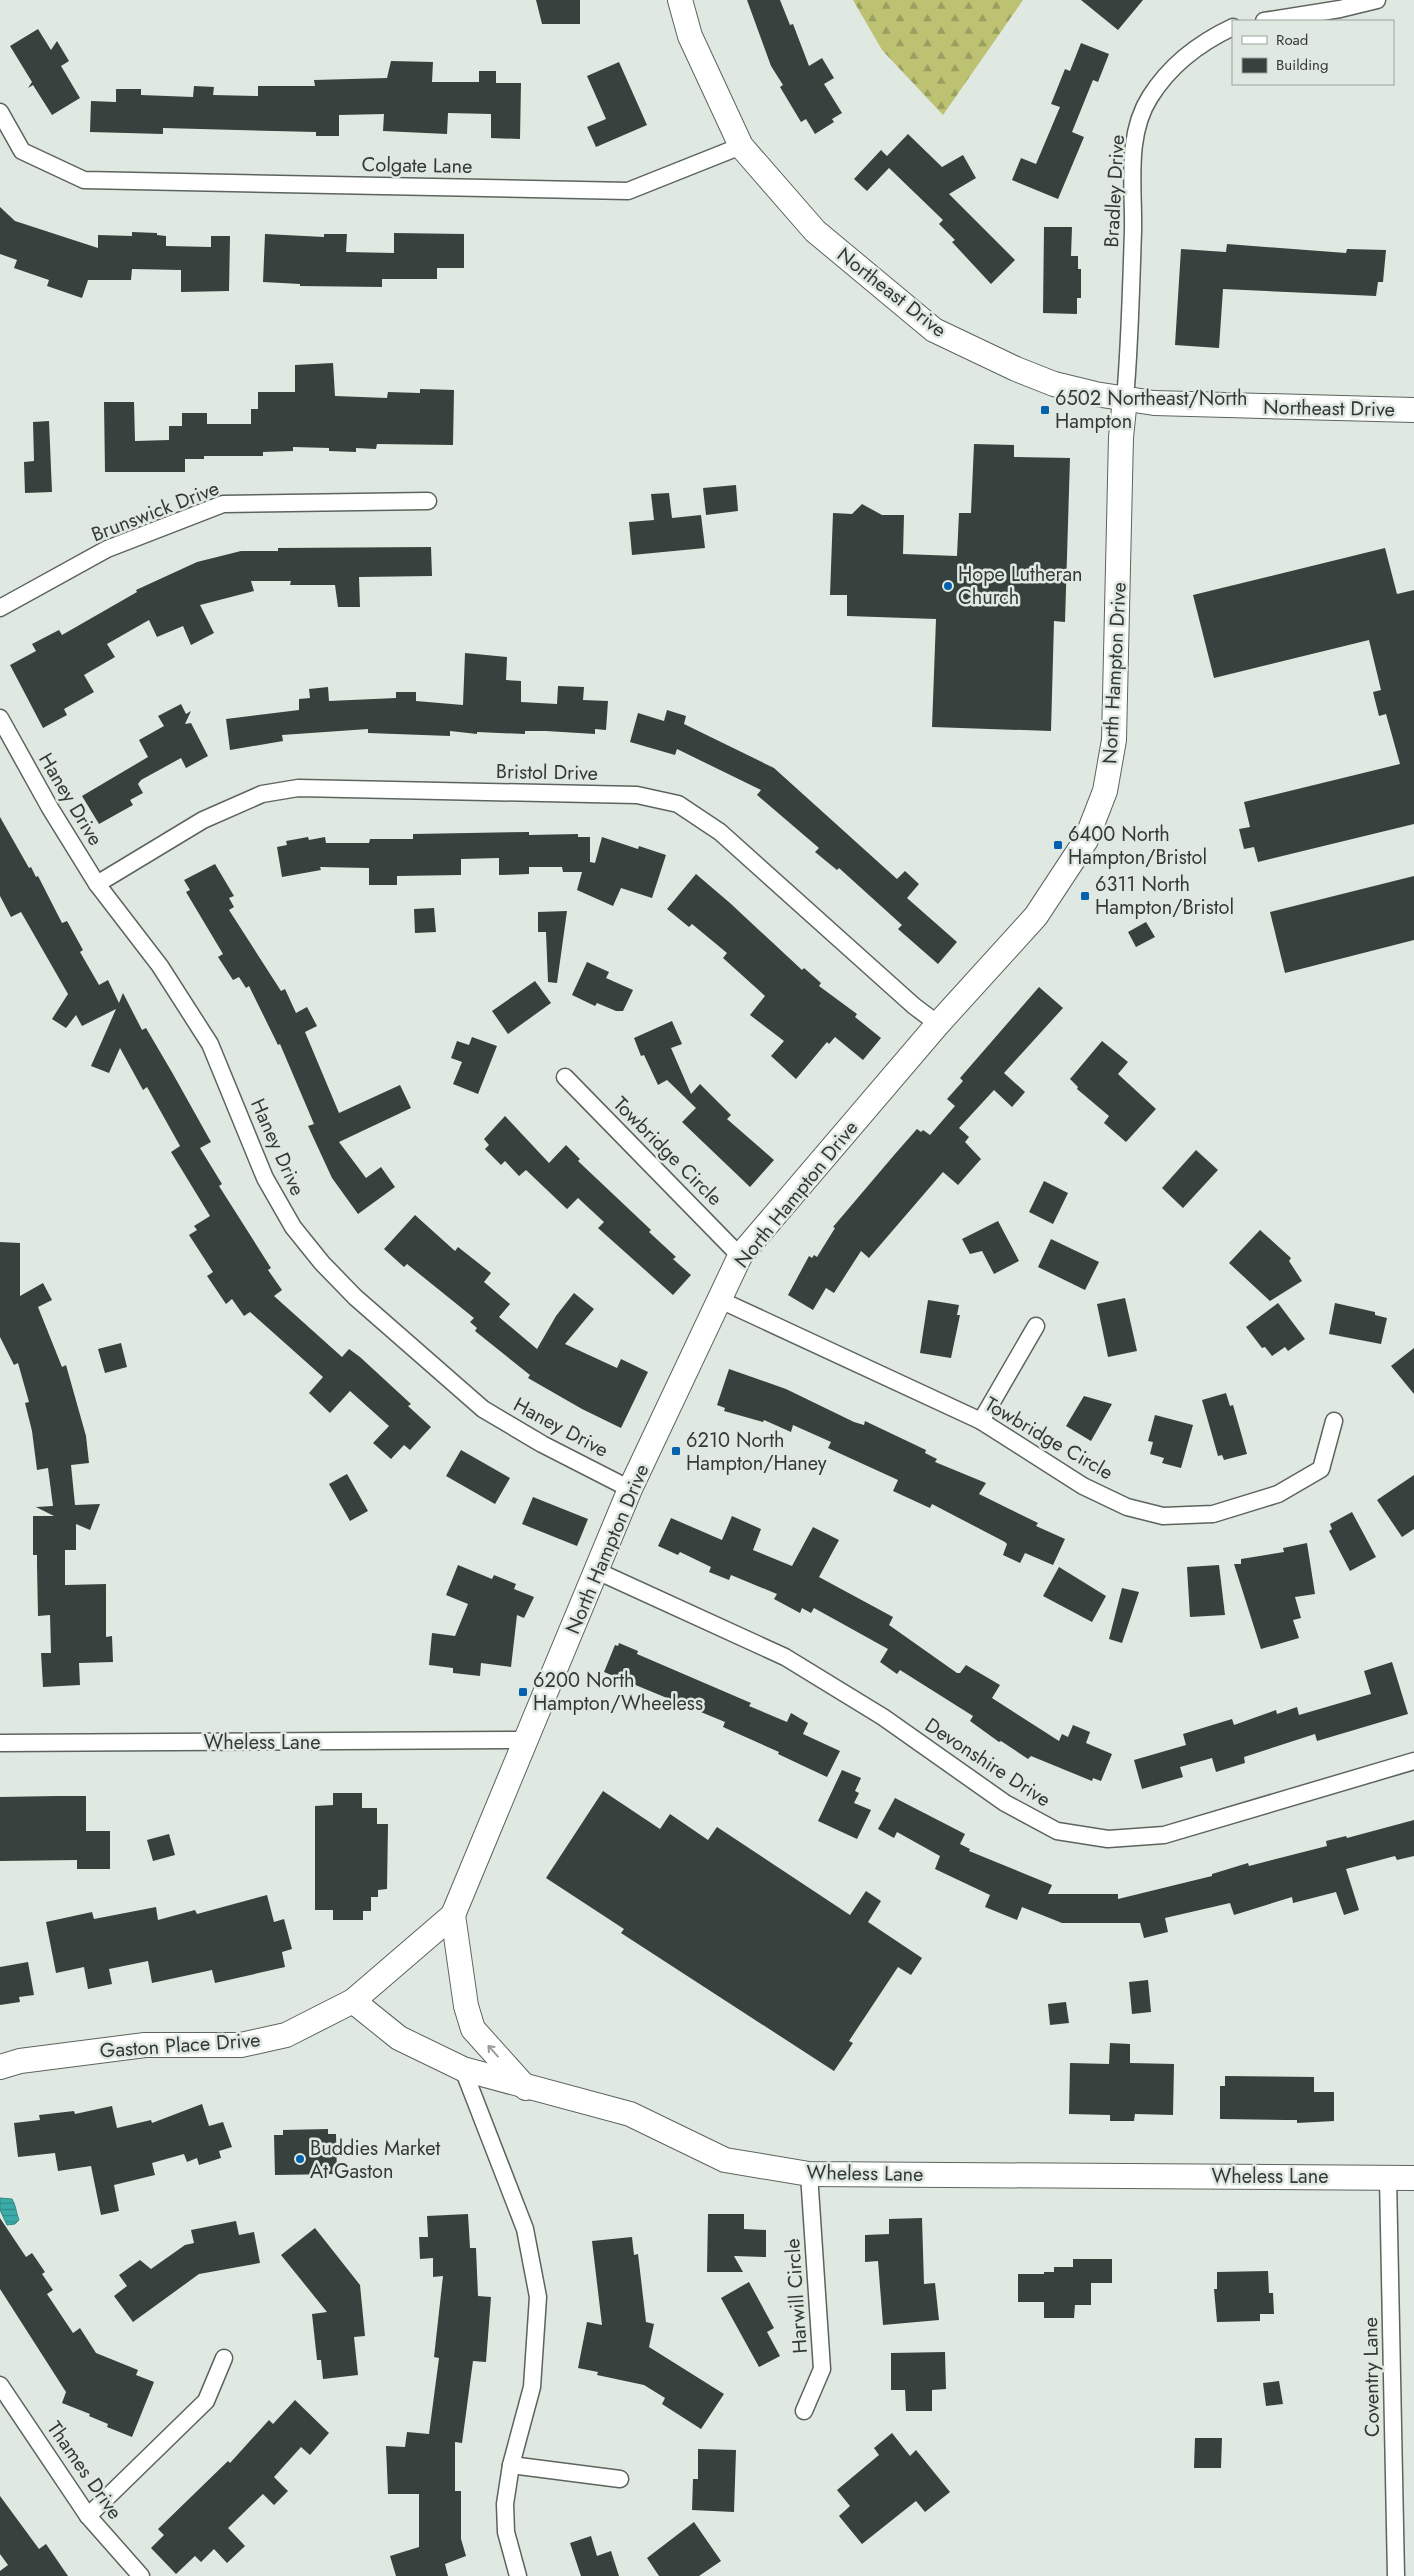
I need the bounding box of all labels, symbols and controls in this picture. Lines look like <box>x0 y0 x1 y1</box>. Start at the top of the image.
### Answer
legend <box>1232 20 1394 85</box>
text: Road <box>1276 29 1308 51</box>
text: Building <box>1276 54 1328 76</box>
street label: Bradley Drive <box>1097 134 1132 248</box>
street label: Colgate Lane <box>361 150 473 181</box>
street label: Northeast Drive <box>831 240 953 344</box>
place label: 6502 Northeast/North Hampton <box>1055 384 1247 436</box>
street label: Northeast Drive <box>1263 393 1395 424</box>
marker: 6502 Northeast/North Hampton <box>1039 404 1051 416</box>
street label: Brunswick Drive <box>87 474 223 549</box>
place label: Hope Lutheran Church <box>958 560 1083 612</box>
marker: Hope Lutheran Church <box>942 580 954 592</box>
street label: North Hampton Drive <box>1095 581 1134 765</box>
street label: Haney Drive <box>31 747 110 851</box>
street label: Bristol Drive <box>496 757 598 788</box>
place label: 6400 North Hampton/Bristol <box>1068 820 1207 872</box>
marker: 6400 North Hampton/Bristol <box>1052 839 1064 851</box>
place label: 6311 North Hampton/Bristol <box>1095 870 1234 922</box>
marker: 6311 North Hampton/Bristol <box>1079 890 1091 902</box>
street label: Towbridge Circle <box>606 1090 729 1213</box>
street label: Haney Drive <box>243 1094 312 1200</box>
street label: North Hampton Drive <box>728 1114 865 1274</box>
street label: Haney Drive <box>508 1390 613 1465</box>
street label: Towbridge Circle <box>979 1390 1118 1487</box>
place label: 6210 North Hampton/Haney <box>686 1426 827 1478</box>
marker: 6210 North Hampton/Haney <box>670 1445 682 1457</box>
street label: North Hampton Drive <box>559 1460 656 1639</box>
place label: 6200 North Hampton/Wheeless <box>533 1666 703 1718</box>
marker: 6200 North Hampton/Wheeless <box>517 1686 529 1698</box>
street label: Devonshire Drive <box>919 1711 1056 1814</box>
street label: Wheless Lane <box>203 1728 321 1757</box>
street label: Gaston Place Drive <box>99 2025 261 2066</box>
one-way arrow <box>487 2045 499 2058</box>
place label: Buddies Market At Gaston <box>310 2134 440 2186</box>
marker: Buddies Market At Gaston <box>294 2153 306 2165</box>
street label: Wheless Lane <box>806 2158 924 2189</box>
street label: Wheless Lane <box>1211 2162 1329 2191</box>
street label: Harwill Circle <box>778 2237 815 2354</box>
street label: Coventry Lane <box>1356 2317 1387 2437</box>
street label: Thames Drive <box>40 2415 129 2525</box>

